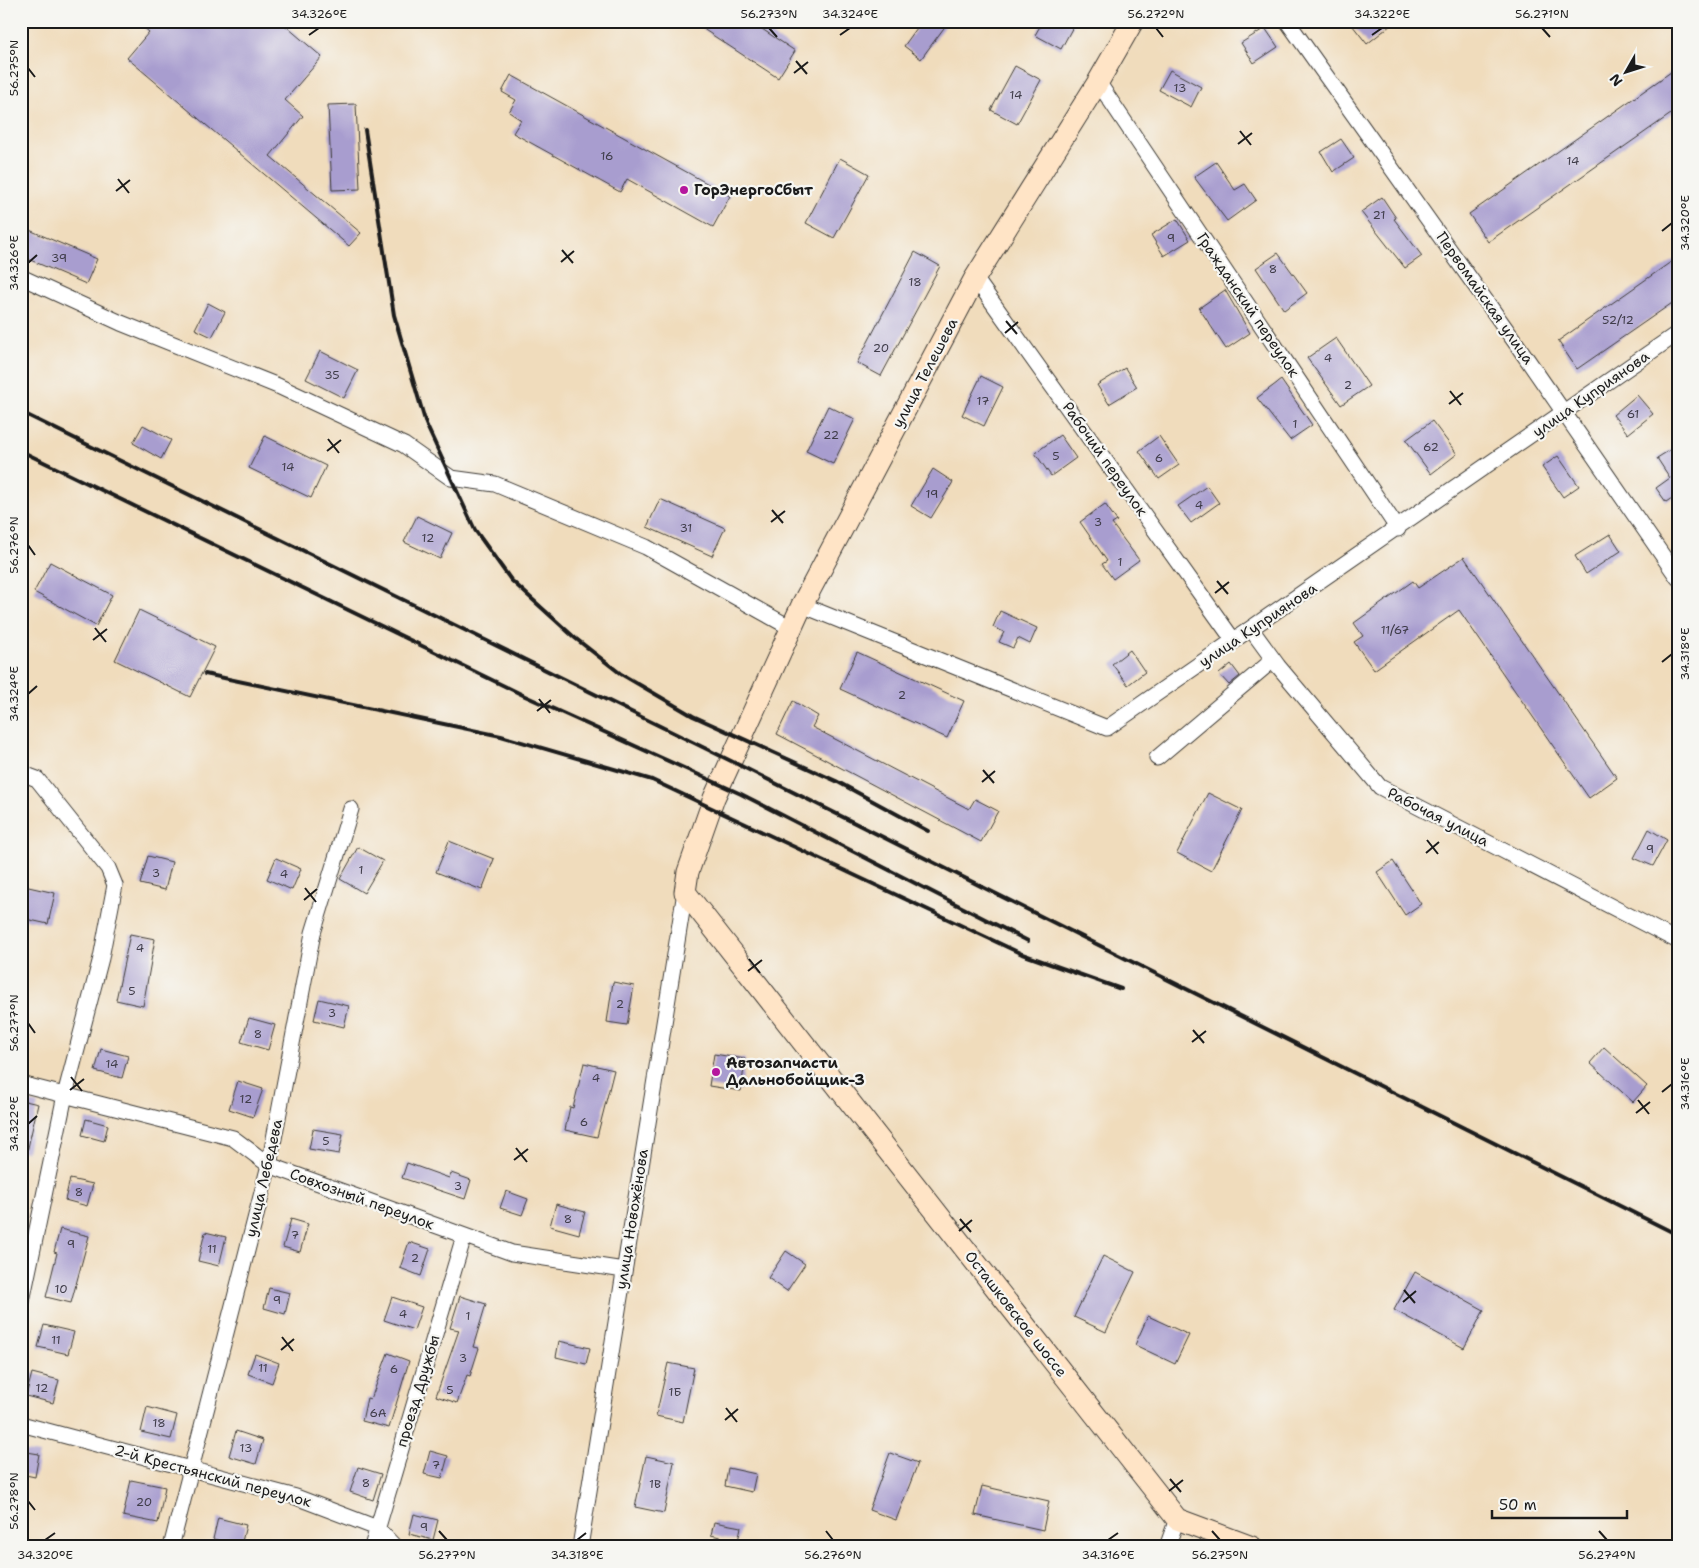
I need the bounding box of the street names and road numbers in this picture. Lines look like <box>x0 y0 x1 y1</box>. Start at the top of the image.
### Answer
street label: Первомайская улица <box>1432 228 1539 369</box>
street label: Гражданский переулок <box>1192 229 1304 381</box>
street label: улица Телешева <box>888 314 963 431</box>
street label: улица Куприянова <box>1529 346 1654 442</box>
street label: Рабочий переулок <box>1058 398 1152 520</box>
street label: улица Куприянова <box>1195 578 1321 672</box>
street label: Рабочая улица <box>1384 783 1493 851</box>
street label: улица Лебедева <box>241 1116 287 1239</box>
street label: улица Новожёнова <box>611 1147 653 1291</box>
street label: Совхозный переулок <box>287 1164 437 1234</box>
street label: Осташковское шоссе <box>960 1247 1072 1381</box>
street label: проезд Дружбы <box>391 1333 445 1449</box>
street label: 2-й Крестьянский переулок <box>112 1440 314 1512</box>

